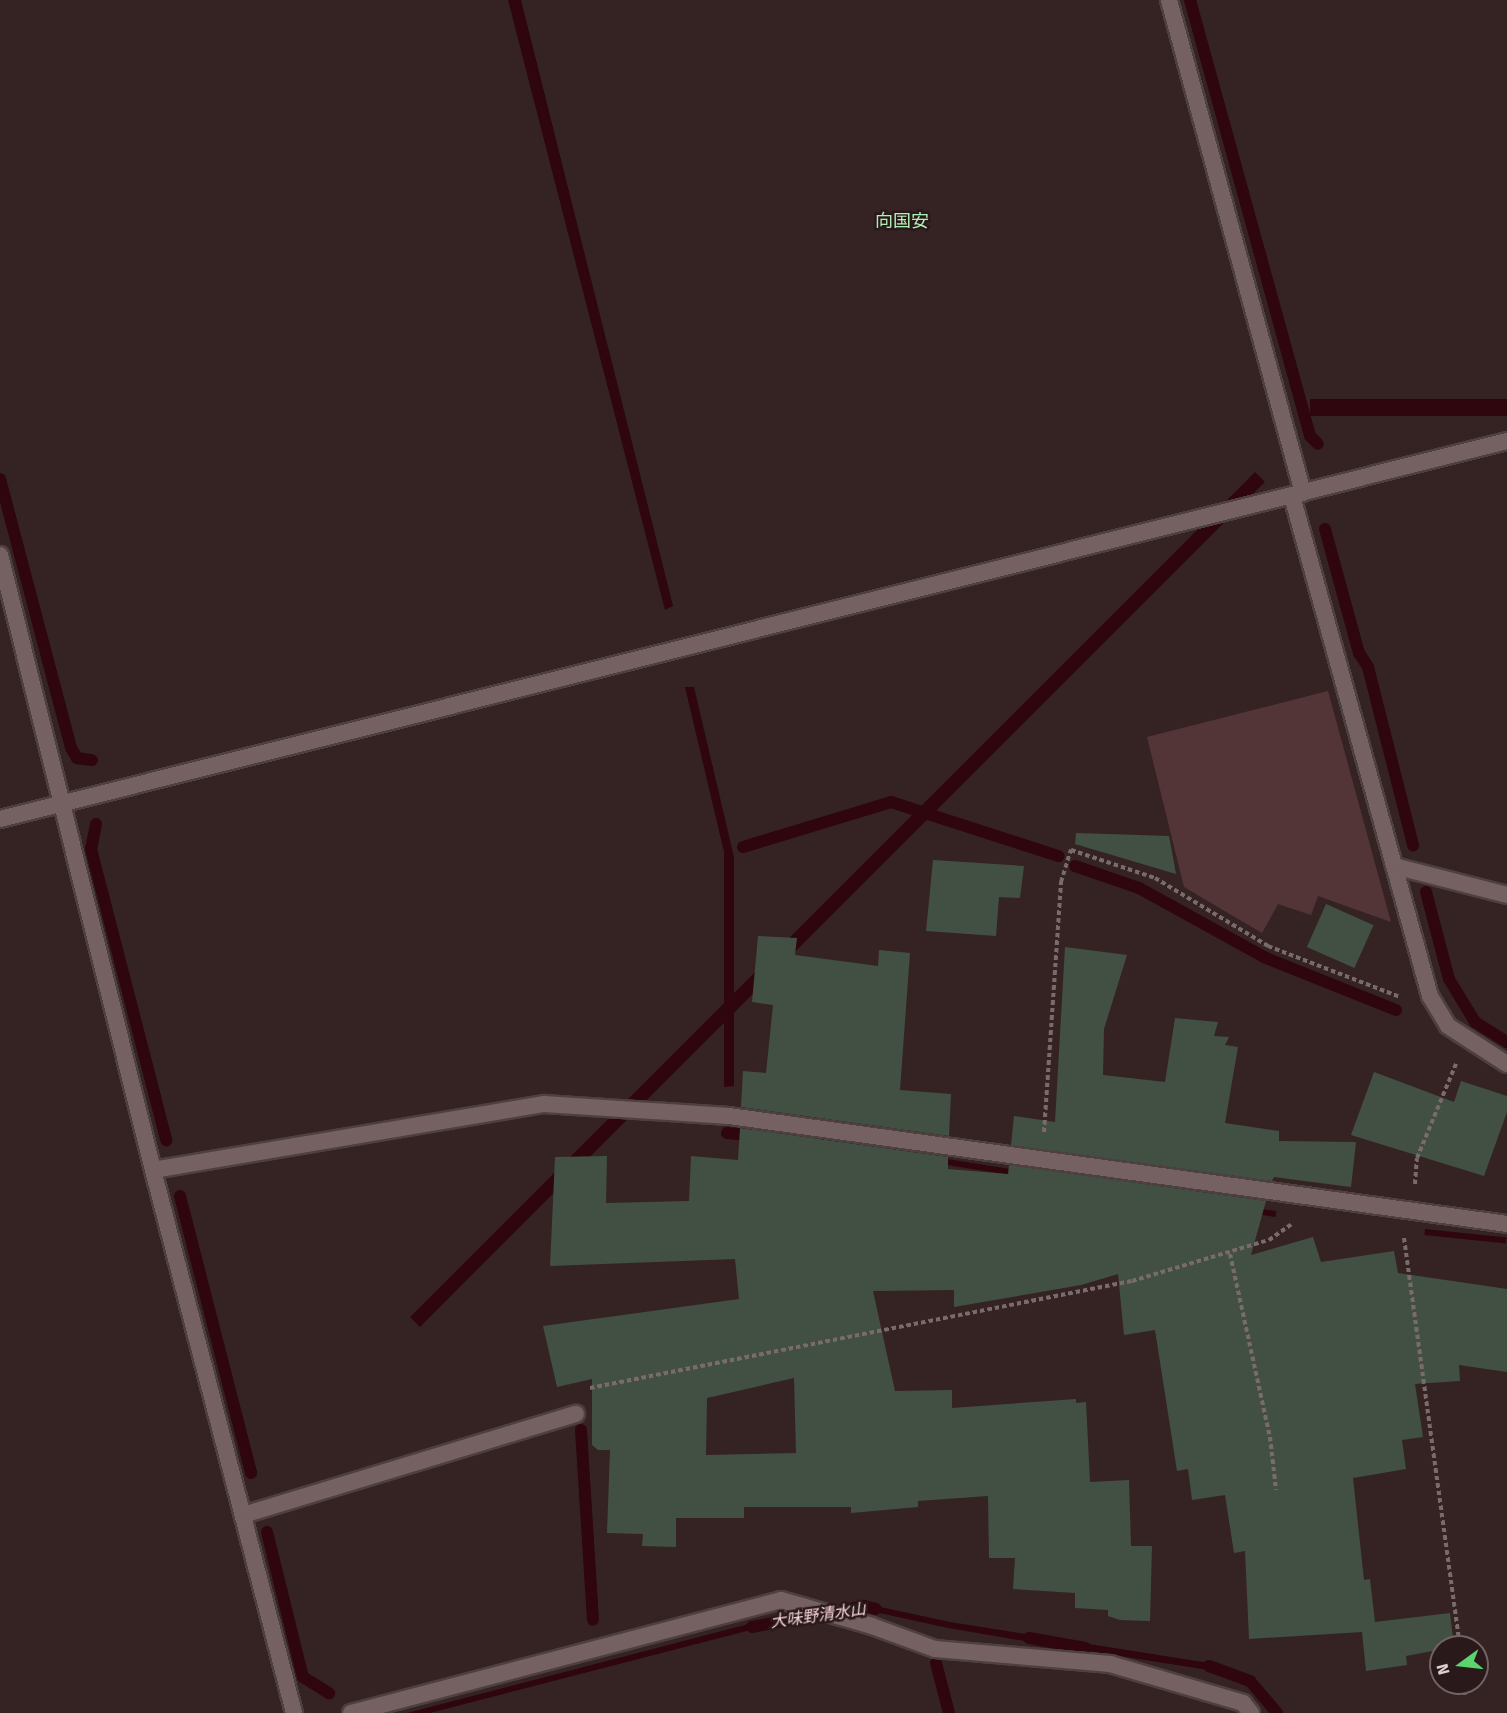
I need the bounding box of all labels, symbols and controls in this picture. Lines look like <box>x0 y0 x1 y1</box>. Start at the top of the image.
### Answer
district label: 向国安 <box>875 210 929 232</box>
water label: 大味野清水山 <box>769 1600 867 1632</box>
north arrow <box>1429 1635 1489 1695</box>
text: N <box>1433 1662 1454 1677</box>

